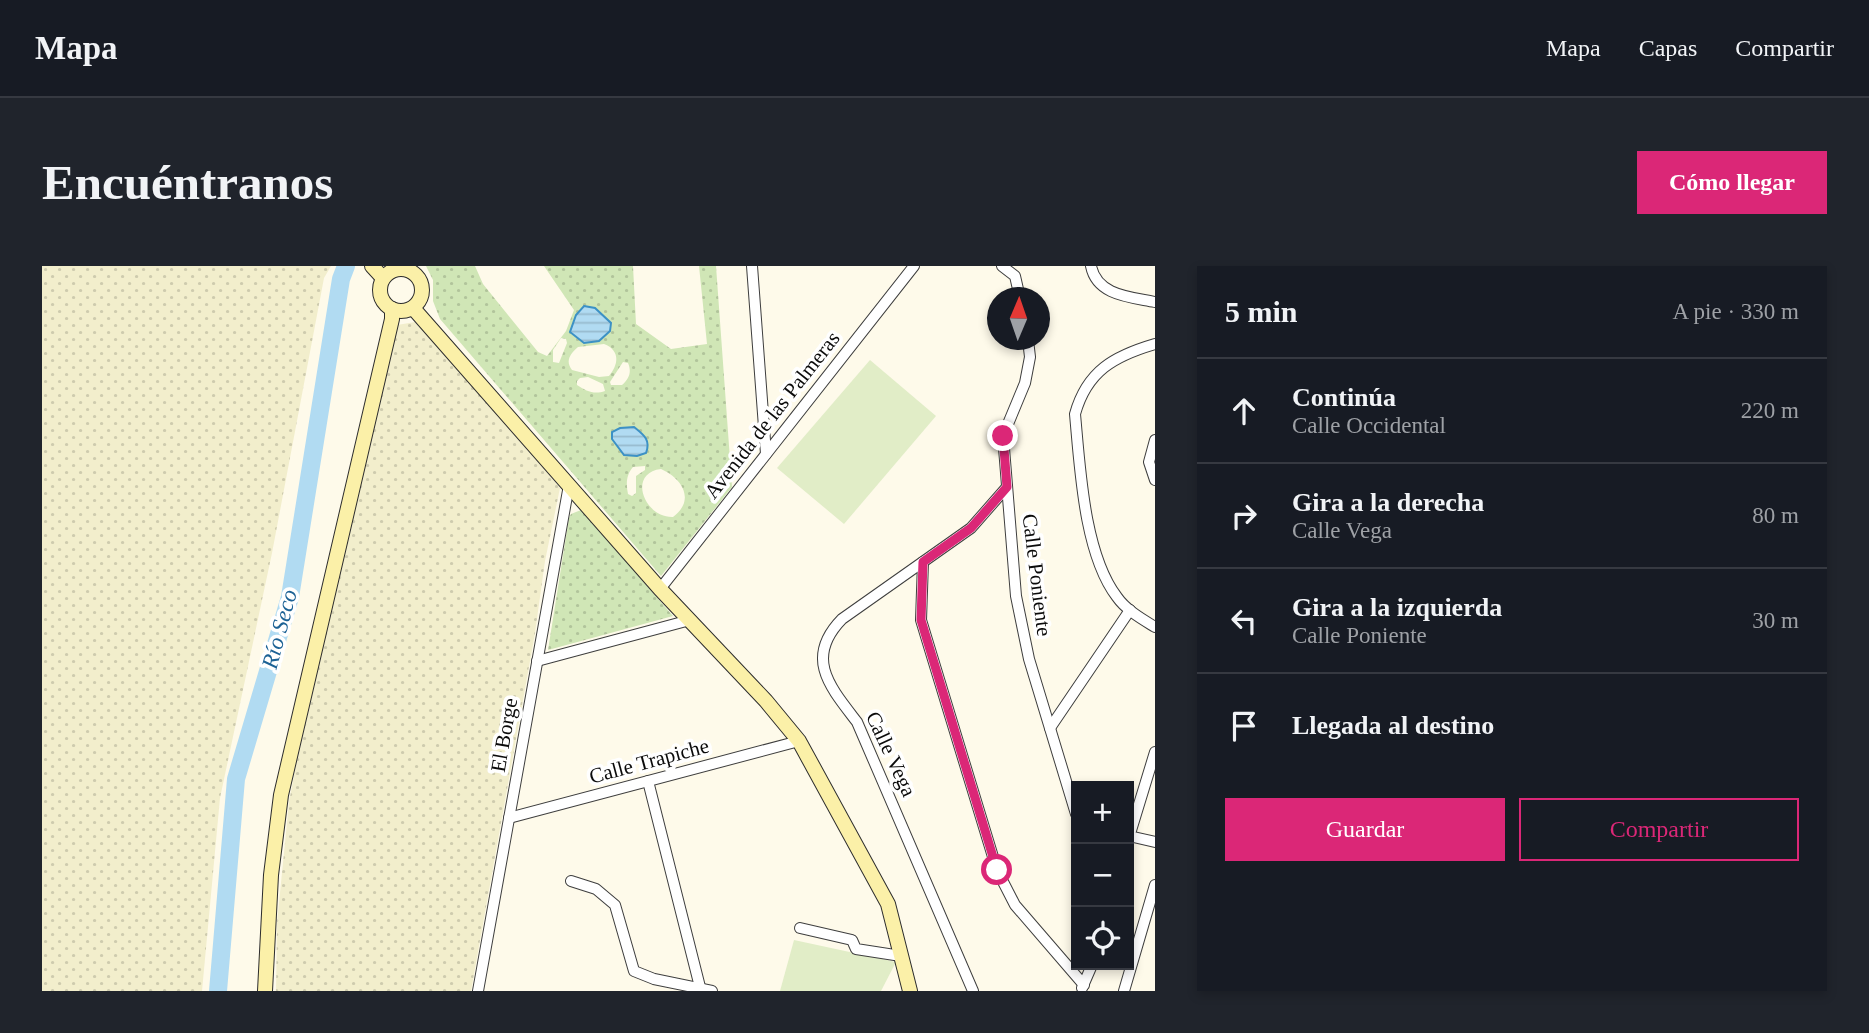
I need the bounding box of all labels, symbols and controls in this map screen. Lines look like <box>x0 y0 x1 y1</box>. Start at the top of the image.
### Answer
text: Mapa <box>35 30 118 66</box>
text: Mapa <box>1546 35 1601 61</box>
text: Capas <box>1639 35 1697 61</box>
text: Compartir <box>1735 35 1834 61</box>
button: Cómo llegar <box>1637 151 1827 214</box>
text: Encuéntranos <box>42 155 333 210</box>
north arrow <box>987 287 1050 350</box>
text: 5 min <box>1225 295 1298 328</box>
text: A pie · 330 m <box>1673 299 1799 324</box>
street label: Avenida de las Palmeras <box>699 327 845 503</box>
text: Continúa <box>1292 383 1396 412</box>
icon: ahead <box>1225 392 1263 430</box>
text: 220 m <box>1741 398 1799 423</box>
text: Calle Occidental <box>1292 413 1446 438</box>
route end <box>987 420 1018 451</box>
text: Gira a la derecha <box>1292 488 1484 517</box>
icon: right <box>1225 497 1263 535</box>
text: 80 m <box>1752 503 1799 528</box>
street label: Calle Poniente <box>1018 512 1056 638</box>
text: Calle Vega <box>1292 518 1392 543</box>
water label: Río Seco <box>257 587 302 673</box>
text: Gira a la izquierda <box>1292 593 1502 622</box>
icon: left <box>1225 602 1263 640</box>
text: 30 m <box>1752 608 1799 633</box>
text: Calle Poniente <box>1292 623 1427 648</box>
street label: El Borge <box>486 696 522 774</box>
icon: arrive <box>1225 707 1263 745</box>
street label: Calle Vega <box>861 708 921 801</box>
text: Llegada al destino <box>1292 711 1494 740</box>
street label: Calle Trapiche <box>586 733 712 789</box>
map controls <box>1071 781 1134 970</box>
button: + <box>1071 781 1134 844</box>
button: Guardar <box>1225 798 1505 861</box>
button: Compartir <box>1519 798 1799 861</box>
button: − <box>1071 844 1134 907</box>
route start <box>981 854 1012 885</box>
button: locate <box>1071 907 1134 970</box>

